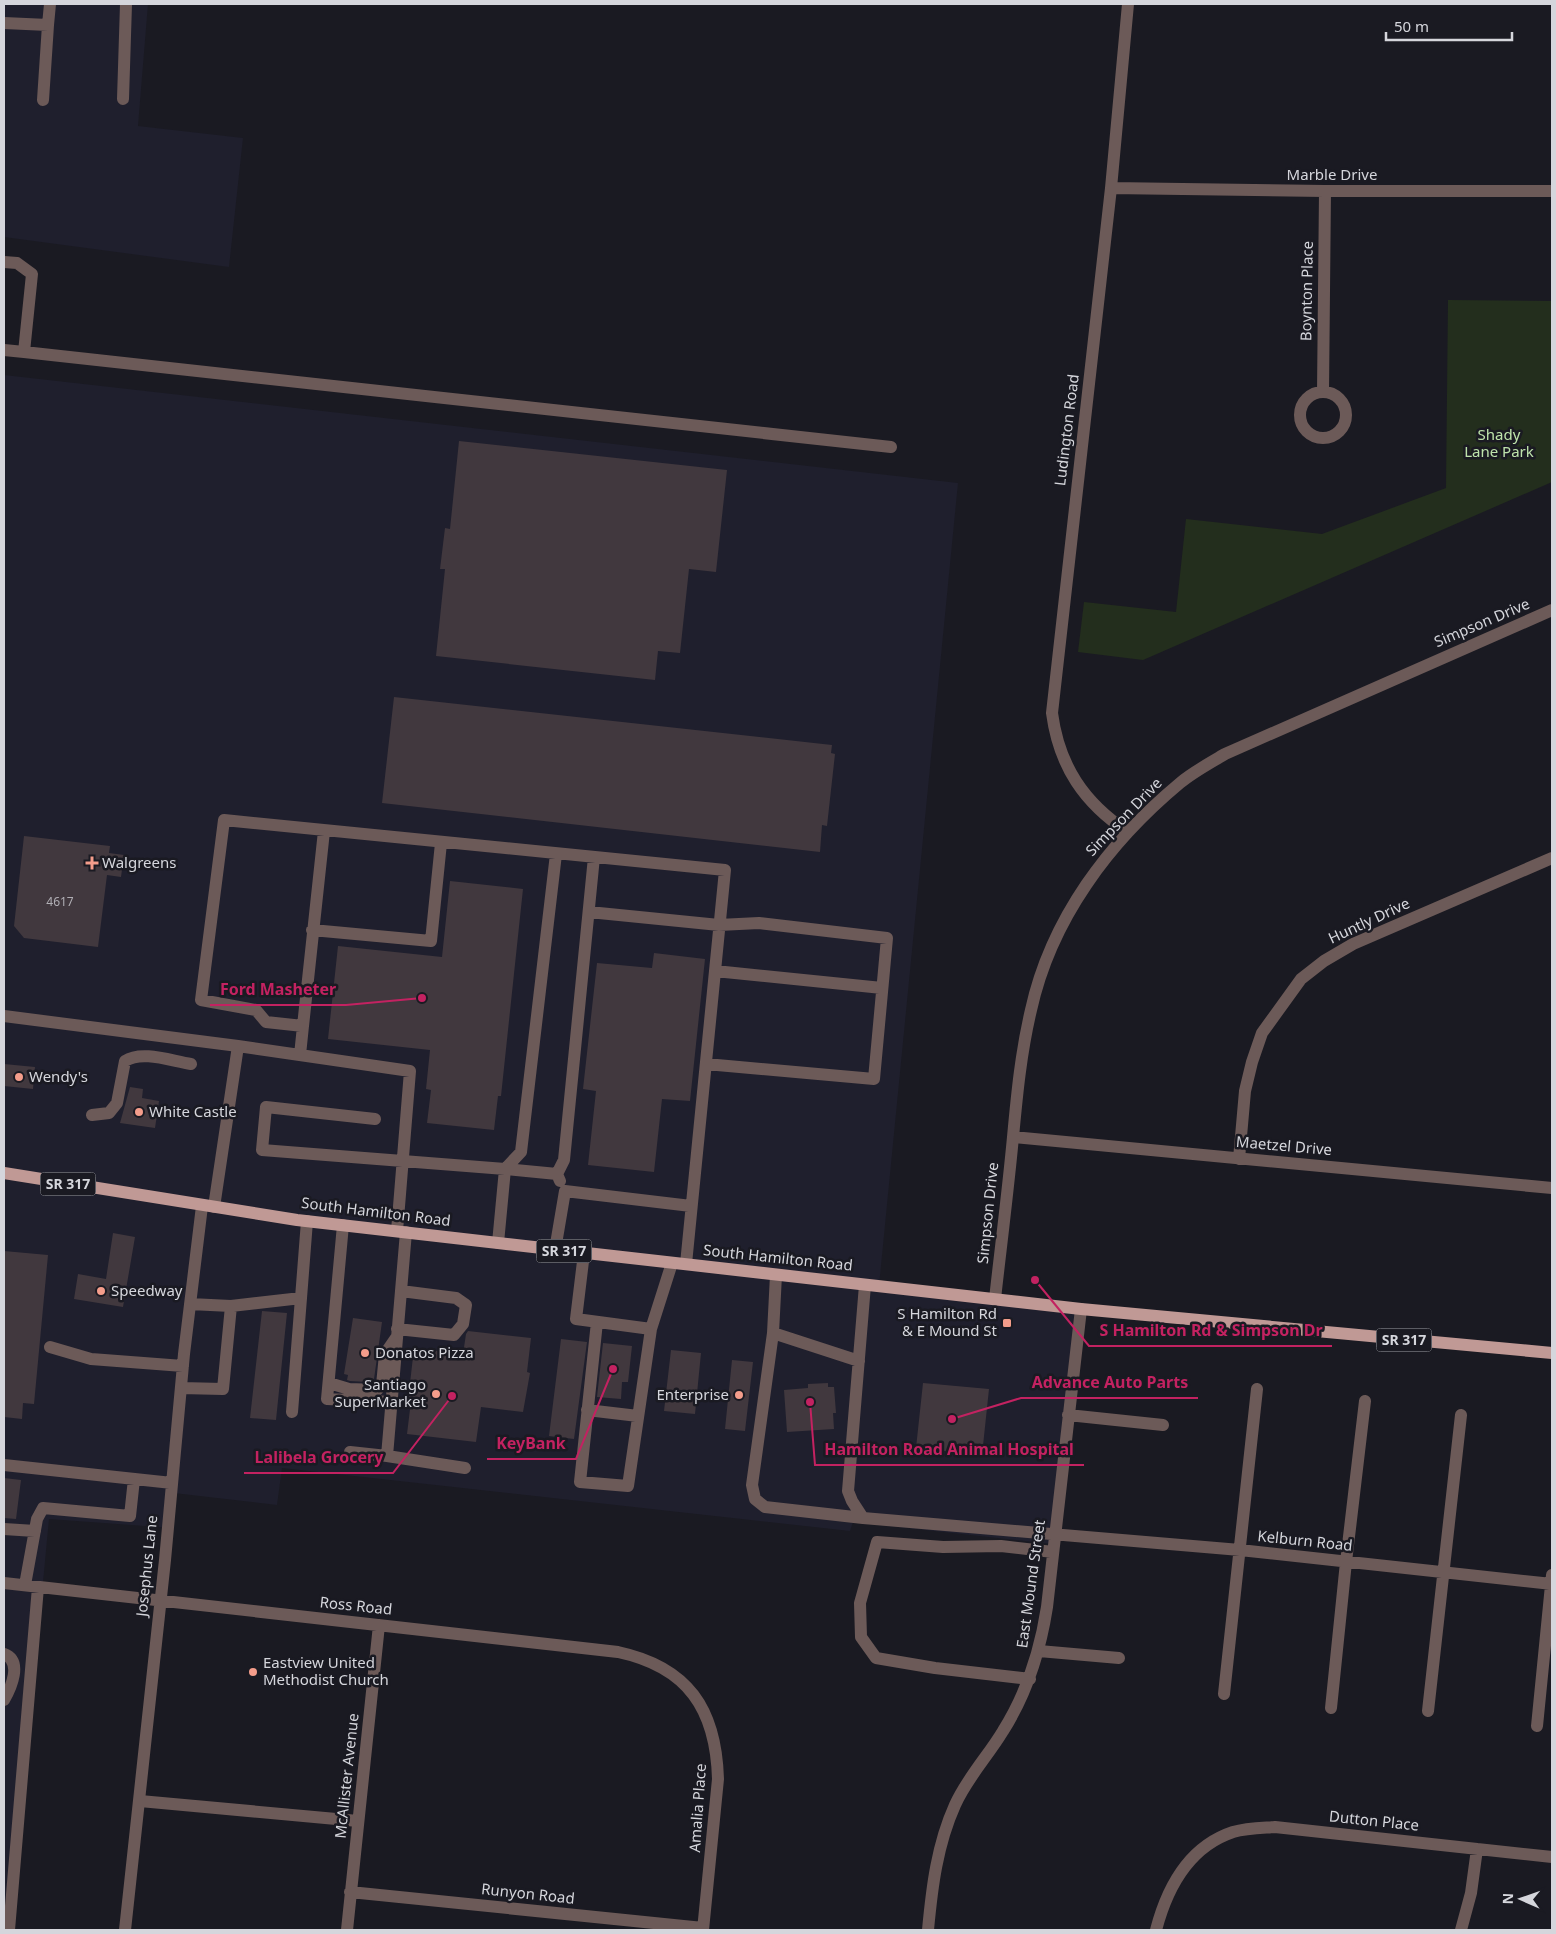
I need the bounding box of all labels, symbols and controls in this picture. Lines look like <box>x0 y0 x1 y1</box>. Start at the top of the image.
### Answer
scale bar <box>1386 10 1512 42</box>
text: 50 m <box>1394 16 1429 36</box>
street label: Marble Drive <box>1287 164 1377 184</box>
street label: Boynton Place <box>1295 241 1317 341</box>
street label: Ludington Road <box>1049 373 1083 487</box>
park label: Shady Lane Park <box>1464 424 1534 461</box>
street label: Simpson Drive <box>1431 593 1532 651</box>
street label: Simpson Drive <box>1081 773 1166 860</box>
place label: Walgreens <box>102 852 176 872</box>
marker: Walgreens <box>86 857 98 869</box>
house number: 4617 <box>46 893 74 910</box>
street label: Huntly Drive <box>1325 893 1412 948</box>
callout: Ford Masheter <box>210 974 346 1005</box>
text: Ford Masheter <box>220 978 336 1000</box>
place label: Wendy's <box>29 1066 88 1086</box>
marker: Wendy's <box>13 1071 25 1083</box>
place label: White Castle <box>149 1101 237 1121</box>
marker: White Castle <box>133 1106 145 1118</box>
street label: Maetzel Drive <box>1235 1131 1333 1159</box>
street label: Simpson Drive <box>972 1161 1002 1265</box>
road number: SR 317 <box>40 1172 96 1196</box>
street label: South Hamilton Road <box>300 1192 452 1230</box>
street label: South Hamilton Road <box>702 1239 854 1275</box>
road number: SR 317 <box>536 1240 592 1262</box>
place label: Speedway <box>111 1280 183 1300</box>
marker: Speedway <box>95 1285 107 1297</box>
place label: S Hamilton Rd & E Mound St <box>897 1303 998 1340</box>
callout: S Hamilton Rd & Simpson Dr <box>1089 1315 1332 1346</box>
marker: S Hamilton Rd & E Mound St <box>1001 1317 1013 1329</box>
text: S Hamilton Rd & Simpson Dr <box>1099 1319 1323 1341</box>
road number: SR 317 <box>1376 1328 1432 1352</box>
place label: Donatos Pizza <box>375 1342 474 1362</box>
marker: Donatos Pizza <box>359 1347 371 1359</box>
callout: Advance Auto Parts <box>1021 1367 1198 1398</box>
text: Advance Auto Parts <box>1032 1371 1188 1393</box>
place label: Santiago SuperMarket <box>335 1374 427 1411</box>
place label: Enterprise <box>656 1384 729 1404</box>
marker: Santiago SuperMarket <box>430 1388 442 1400</box>
marker: Enterprise <box>733 1389 745 1401</box>
callout: KeyBank <box>487 1428 576 1459</box>
text: KeyBank <box>496 1432 566 1454</box>
callout: Hamilton Road Animal Hospital <box>815 1434 1084 1465</box>
text: Hamilton Road Animal Hospital <box>824 1438 1074 1460</box>
callout: Lalibela Grocery <box>244 1442 393 1473</box>
text: Lalibela Grocery <box>255 1446 384 1468</box>
street label: Josephus Lane <box>131 1514 161 1619</box>
street label: East Mound Street <box>1011 1518 1049 1649</box>
street label: Kelburn Road <box>1257 1525 1354 1555</box>
street label: Ross Road <box>319 1591 393 1619</box>
place label: Eastview United Methodist Church <box>263 1652 389 1689</box>
marker: Eastview United Methodist Church <box>247 1666 259 1678</box>
street label: McAllister Avenue <box>329 1712 363 1840</box>
street label: Amalia Place <box>684 1763 710 1853</box>
street label: Dutton Place <box>1328 1805 1420 1835</box>
north arrow <box>1496 1874 1546 1924</box>
street label: Runyon Road <box>480 1878 576 1908</box>
text: N <box>1498 1893 1517 1905</box>

